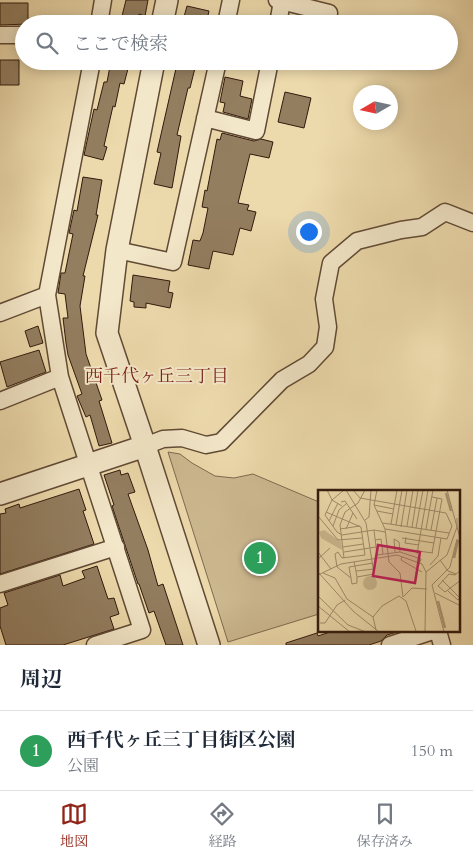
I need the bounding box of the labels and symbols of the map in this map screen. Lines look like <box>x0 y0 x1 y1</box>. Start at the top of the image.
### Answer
north arrow <box>353 85 398 130</box>
your location <box>296 219 322 245</box>
district label: 西千代ヶ丘三丁目 <box>85 364 229 389</box>
inset map <box>318 490 460 632</box>
pin: 1 <box>244 539 276 577</box>

